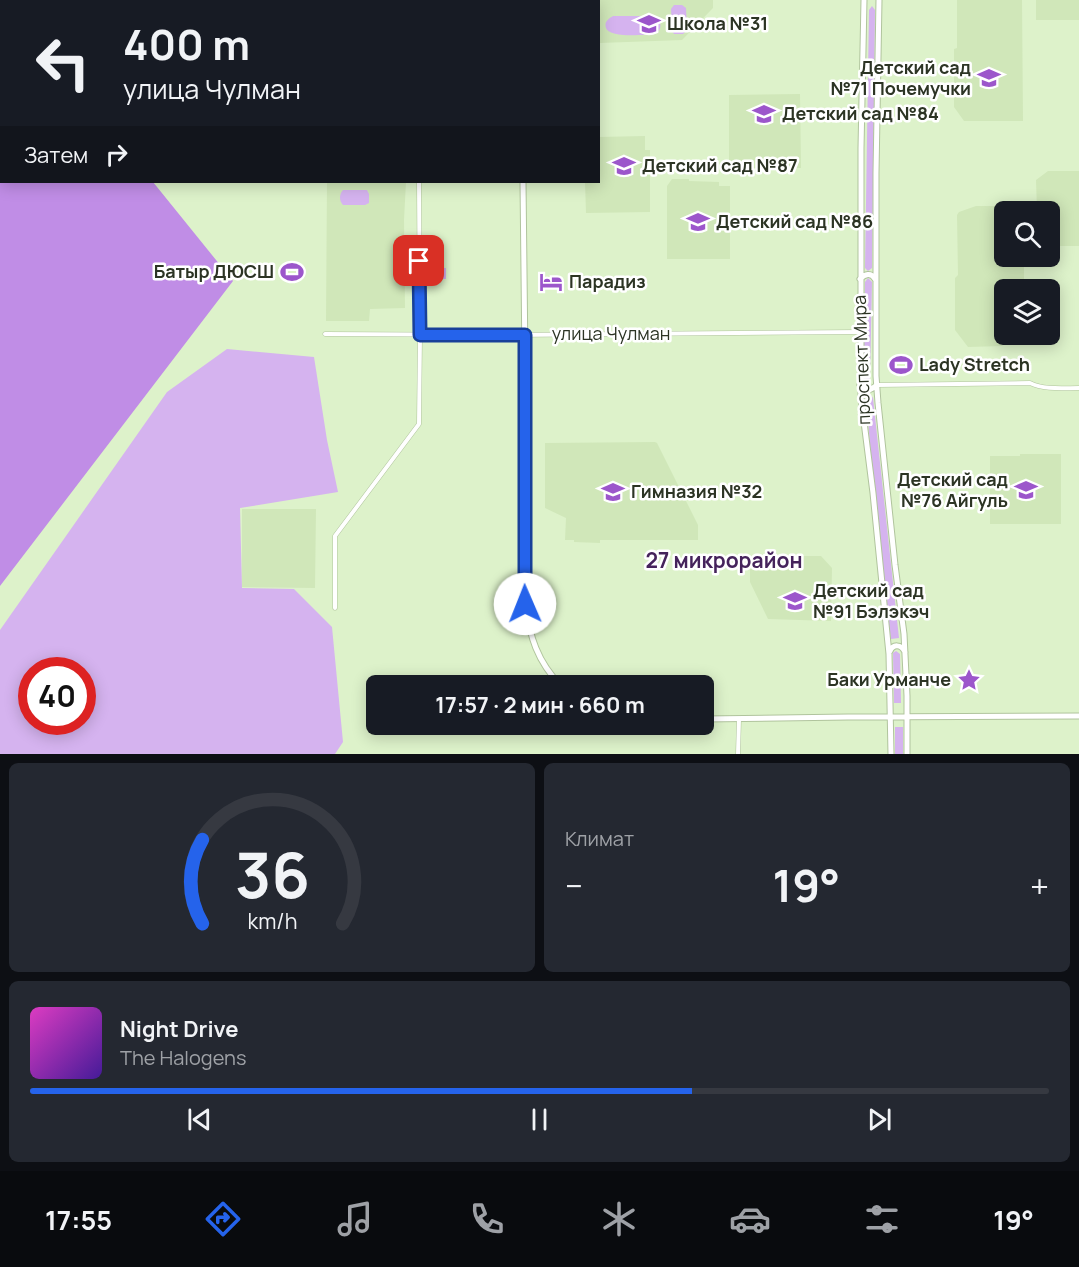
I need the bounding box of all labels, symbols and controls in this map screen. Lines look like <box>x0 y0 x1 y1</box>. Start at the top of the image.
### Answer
school or university icon: Школа №31 <box>636 11 662 37</box>
place label: Школа №31 <box>667 11 768 35</box>
text: 400 m <box>123 15 250 73</box>
icon: left <box>24 24 102 102</box>
place label: Детский сад №71 Почемучки <box>830 55 971 100</box>
school or university icon: Детский сад №71 Почемучки <box>976 65 1002 91</box>
text: улица Чулман <box>123 70 301 107</box>
school or university icon: Детский сад №84 <box>751 101 777 127</box>
place label: Детский сад №84 <box>782 101 939 125</box>
icon: right <box>100 138 133 171</box>
text: Затем <box>24 140 88 170</box>
school or university icon: Детский сад №87 <box>611 153 637 179</box>
place label: Детский сад №87 <box>642 153 798 177</box>
map controls <box>994 201 1060 345</box>
button: search <box>994 201 1060 267</box>
school or university icon: Детский сад №86 <box>685 209 711 235</box>
place label: Детский сад №86 <box>716 209 873 233</box>
pin <box>393 235 444 286</box>
icon: arrive <box>402 244 435 277</box>
place label: Батыр ДЮСШ <box>154 259 274 283</box>
sports icon: Батыр ДЮСШ <box>279 259 305 285</box>
hotel icon: Парадиз <box>538 269 564 295</box>
place label: Парадиз <box>569 269 646 293</box>
button: layers <box>994 279 1060 345</box>
street label: проспект Мира <box>847 295 875 425</box>
street label: улица Чулман <box>552 321 670 345</box>
sports icon: Lady Stretch <box>888 352 914 378</box>
place label: Lady Stretch <box>919 352 1030 376</box>
place label: Детский сад №76 Айгуль <box>897 467 1008 512</box>
school or university icon: Детский сад №76 Айгуль <box>1013 477 1039 503</box>
school or university icon: Гимназия №32 <box>600 479 626 505</box>
place label: Гимназия №32 <box>631 479 762 503</box>
district label: 27 микрорайон <box>646 546 802 574</box>
position arrow <box>493 572 557 636</box>
place label: Детский сад №91 Бэлэкэч <box>813 578 929 623</box>
school or university icon: Детский сад №91 Бэлэкэч <box>782 588 808 614</box>
speed limit sign: 40 <box>18 657 96 735</box>
place label: Баки Урманче <box>827 667 951 691</box>
place icon: Баки Урманче <box>956 667 982 693</box>
text: 17:57 · 2 мин · 660 m <box>435 690 645 720</box>
text: Климат <box>565 825 634 852</box>
text: 36 <box>234 831 310 917</box>
text: 19° <box>772 854 840 916</box>
text: − <box>565 863 583 908</box>
text: + <box>1030 863 1049 908</box>
text: km/h <box>247 907 297 936</box>
text: Night Drive <box>120 1014 239 1044</box>
text: The Halogens <box>120 1044 246 1071</box>
icon: previous <box>183 1103 216 1136</box>
icon: pause <box>523 1103 556 1136</box>
icon: next <box>863 1103 896 1136</box>
icon: directions <box>202 1198 244 1240</box>
icon: music <box>334 1198 376 1240</box>
icon: phone <box>466 1198 508 1240</box>
icon: climate <box>598 1198 640 1240</box>
icon: car <box>729 1198 771 1240</box>
icon: filters <box>861 1198 903 1240</box>
text: 17:55 <box>45 1201 112 1238</box>
text: 19° <box>993 1201 1034 1238</box>

